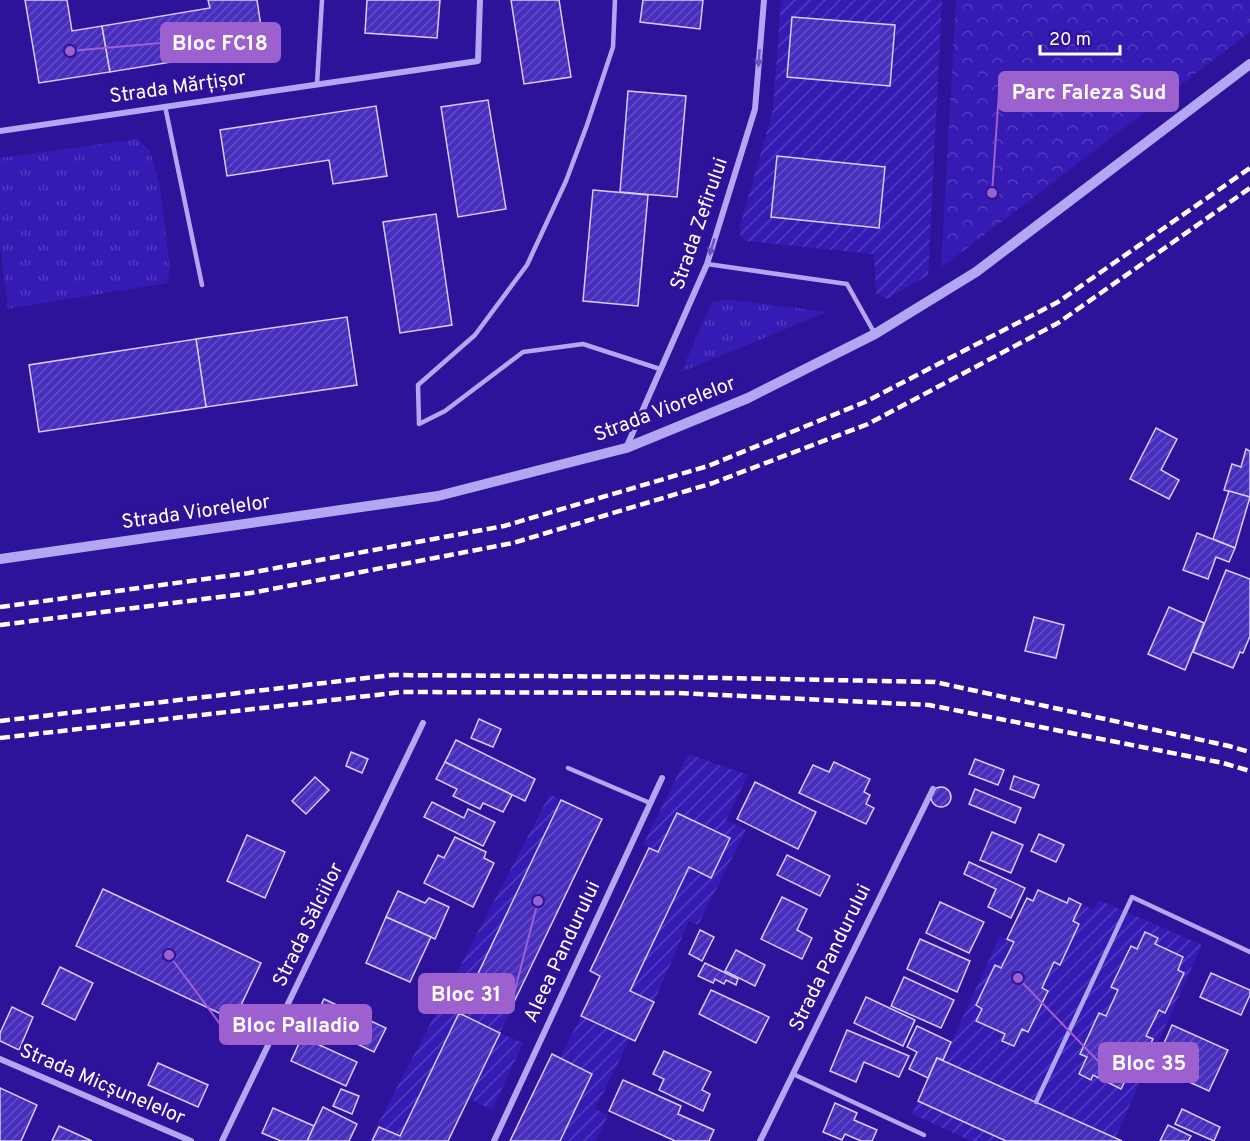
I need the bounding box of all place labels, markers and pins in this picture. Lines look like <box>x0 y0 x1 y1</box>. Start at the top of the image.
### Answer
callout: Bloc FC18 <box>161 23 280 62</box>
callout: Parc Faleza Sud <box>999 72 1178 111</box>
callout: Bloc 31 <box>419 974 514 1013</box>
callout: Bloc Palladio <box>220 1005 371 1044</box>
callout: Bloc 35 <box>1099 1043 1198 1082</box>

